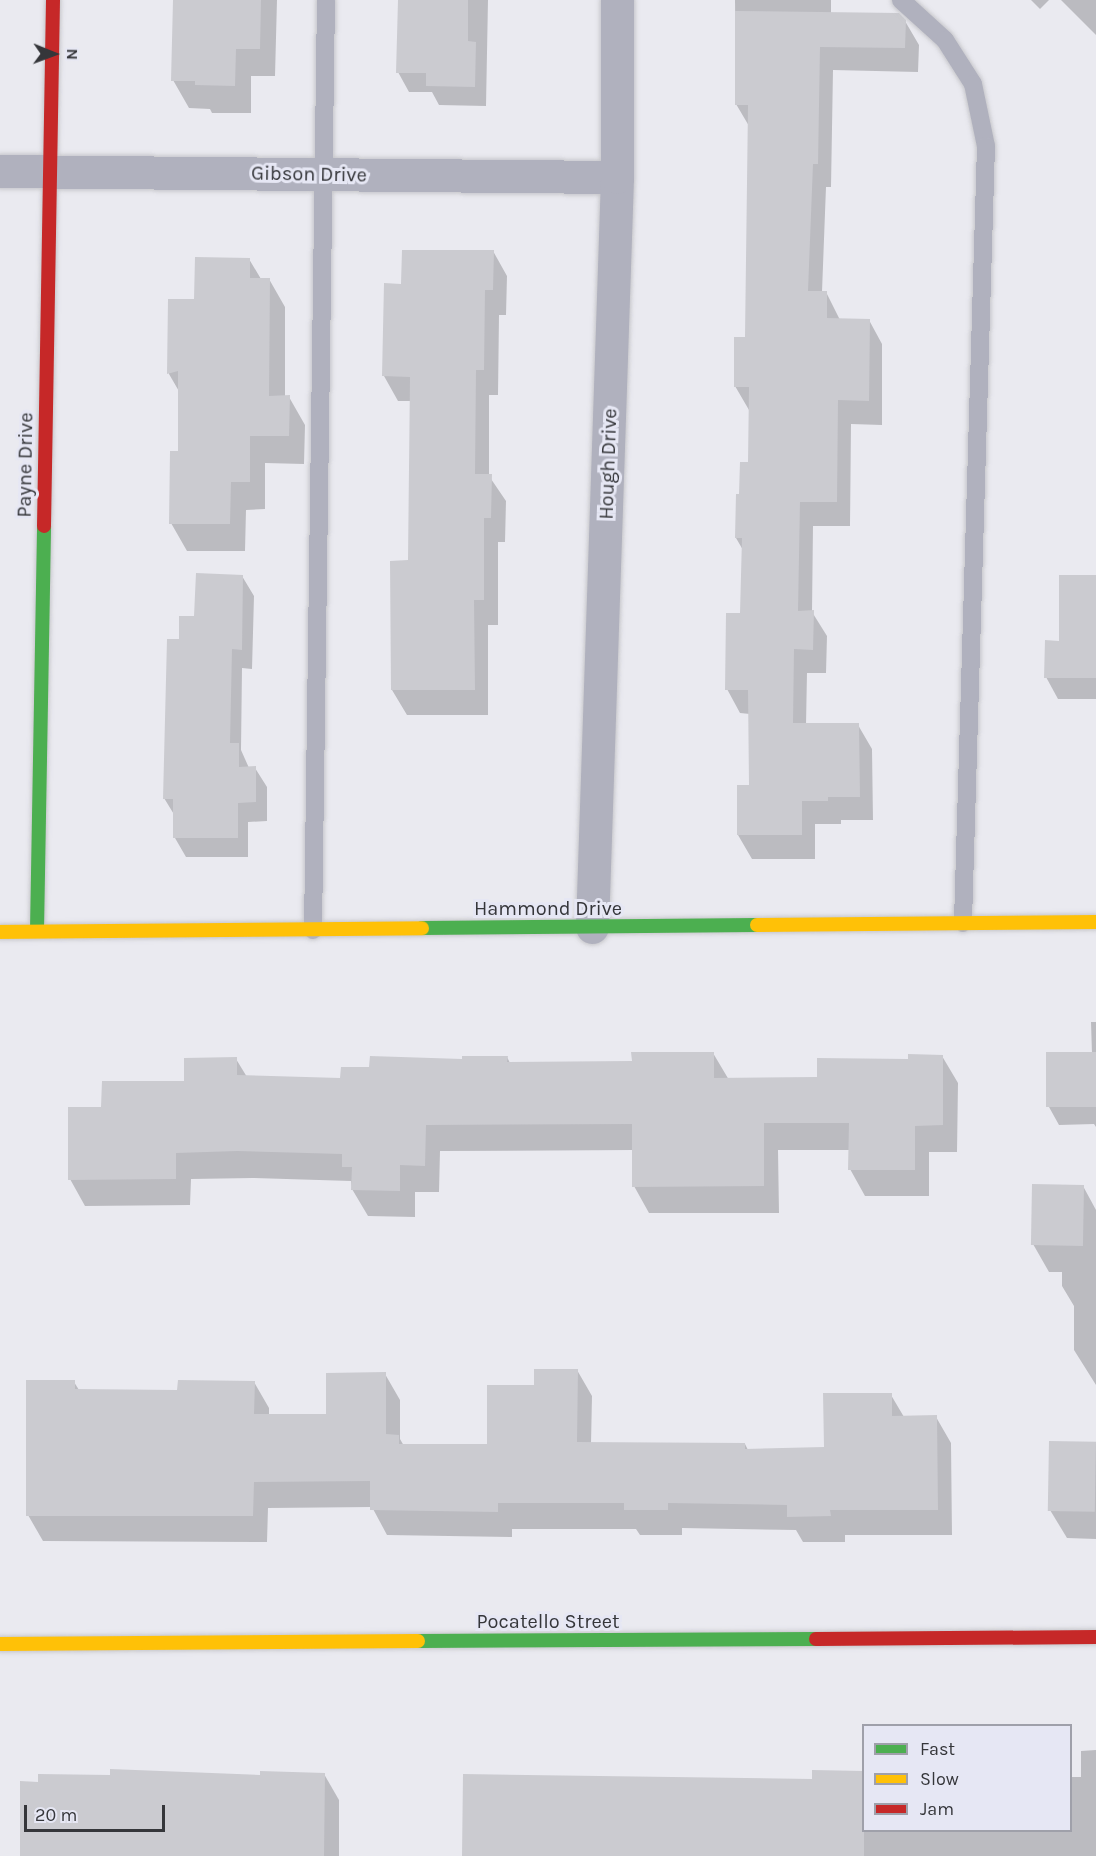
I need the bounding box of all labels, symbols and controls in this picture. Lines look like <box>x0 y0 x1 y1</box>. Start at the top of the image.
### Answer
north arrow <box>24 24 84 84</box>
text: N <box>63 48 82 60</box>
street label: Gibson Drive <box>251 161 367 187</box>
street label: Hough Drive <box>594 408 622 520</box>
street label: Payne Drive <box>12 412 38 518</box>
street label: Hammond Drive <box>474 896 622 920</box>
street label: Pocatello Street <box>477 1609 619 1633</box>
legend <box>862 1724 1072 1832</box>
text: Fast <box>920 1738 955 1760</box>
text: Slow <box>920 1768 959 1790</box>
scale bar <box>27 1793 168 1831</box>
text: Jam <box>920 1798 954 1820</box>
text: 20 m <box>35 1804 77 1826</box>

